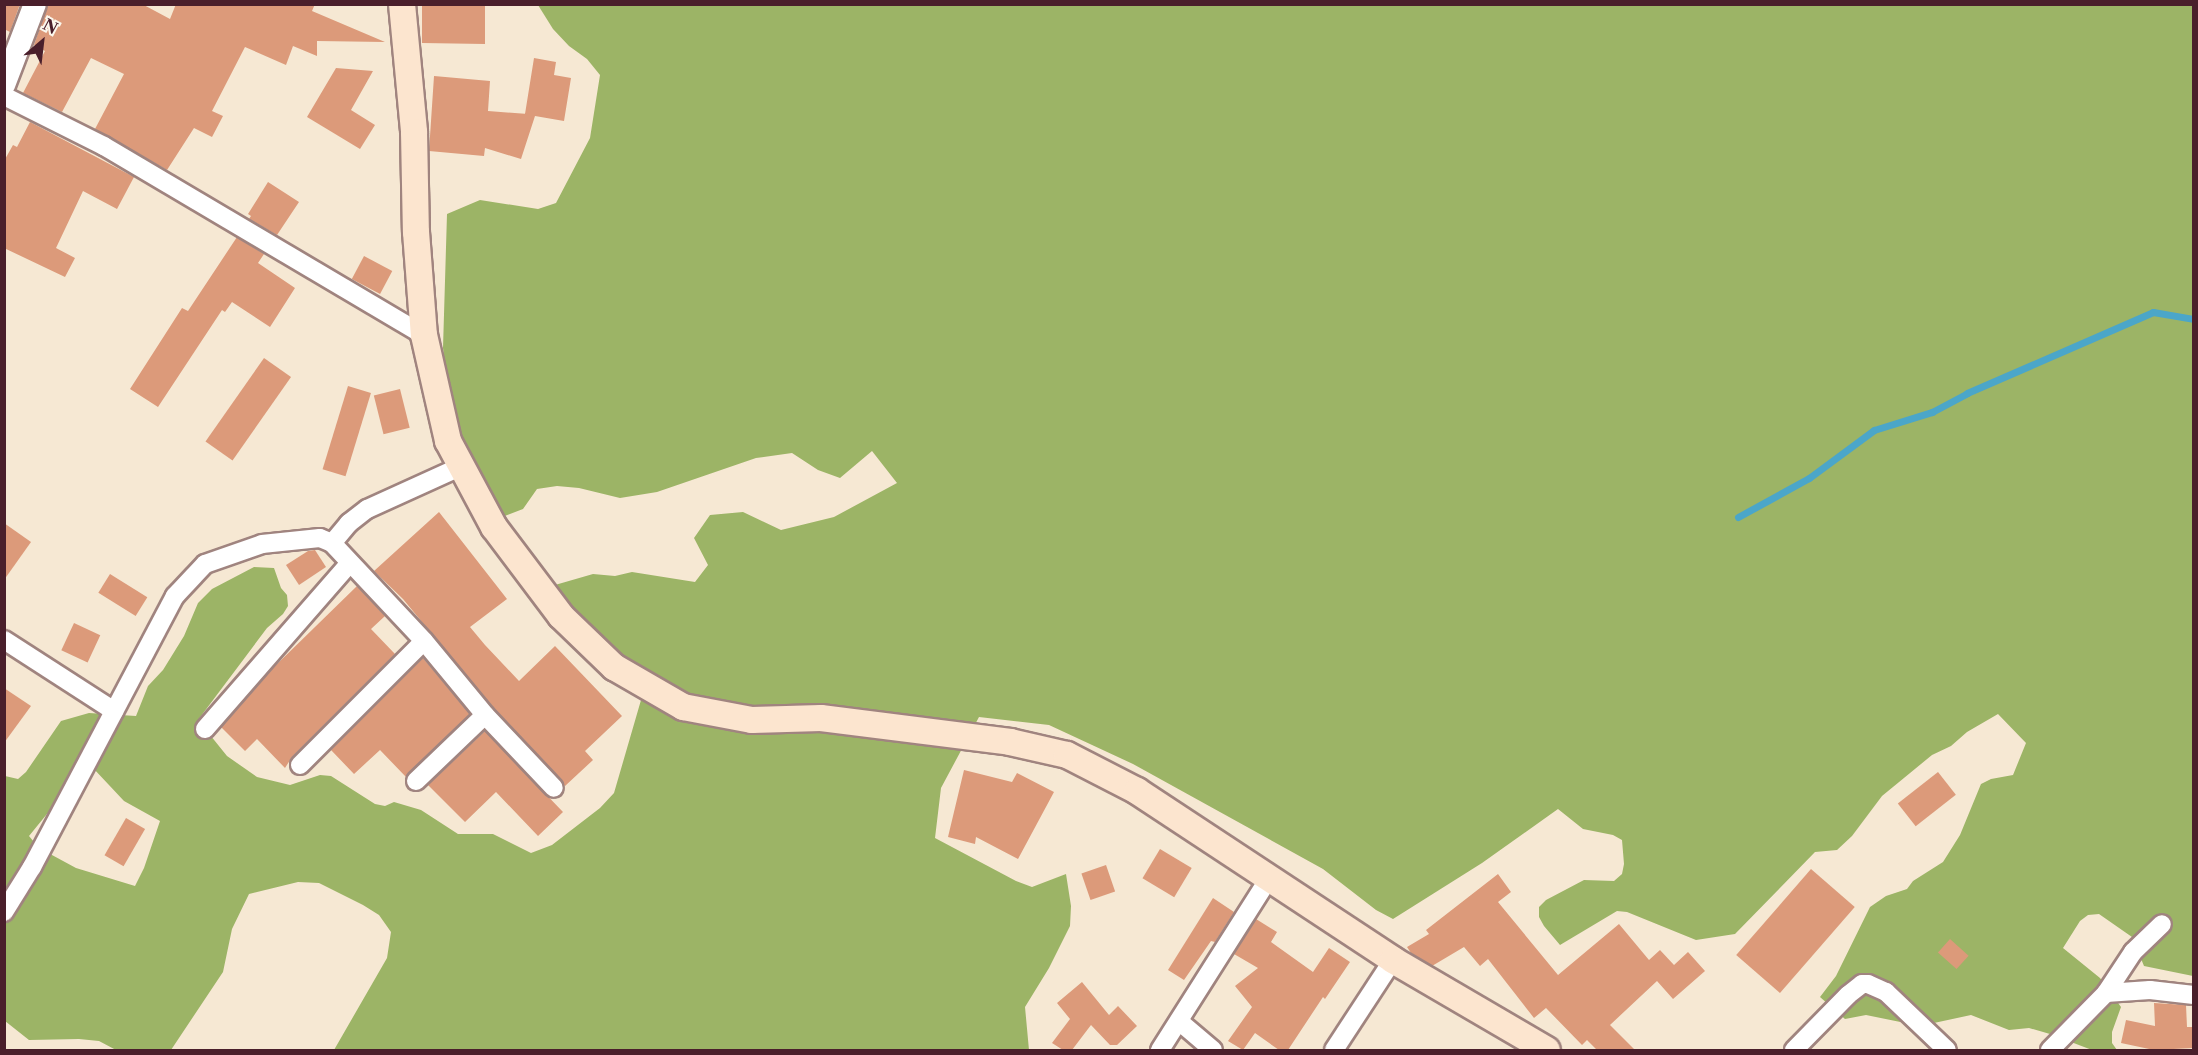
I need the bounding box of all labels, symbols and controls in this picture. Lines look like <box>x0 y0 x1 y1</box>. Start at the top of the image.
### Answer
north arrow <box>12 12 72 72</box>
text: N <box>40 14 61 38</box>

